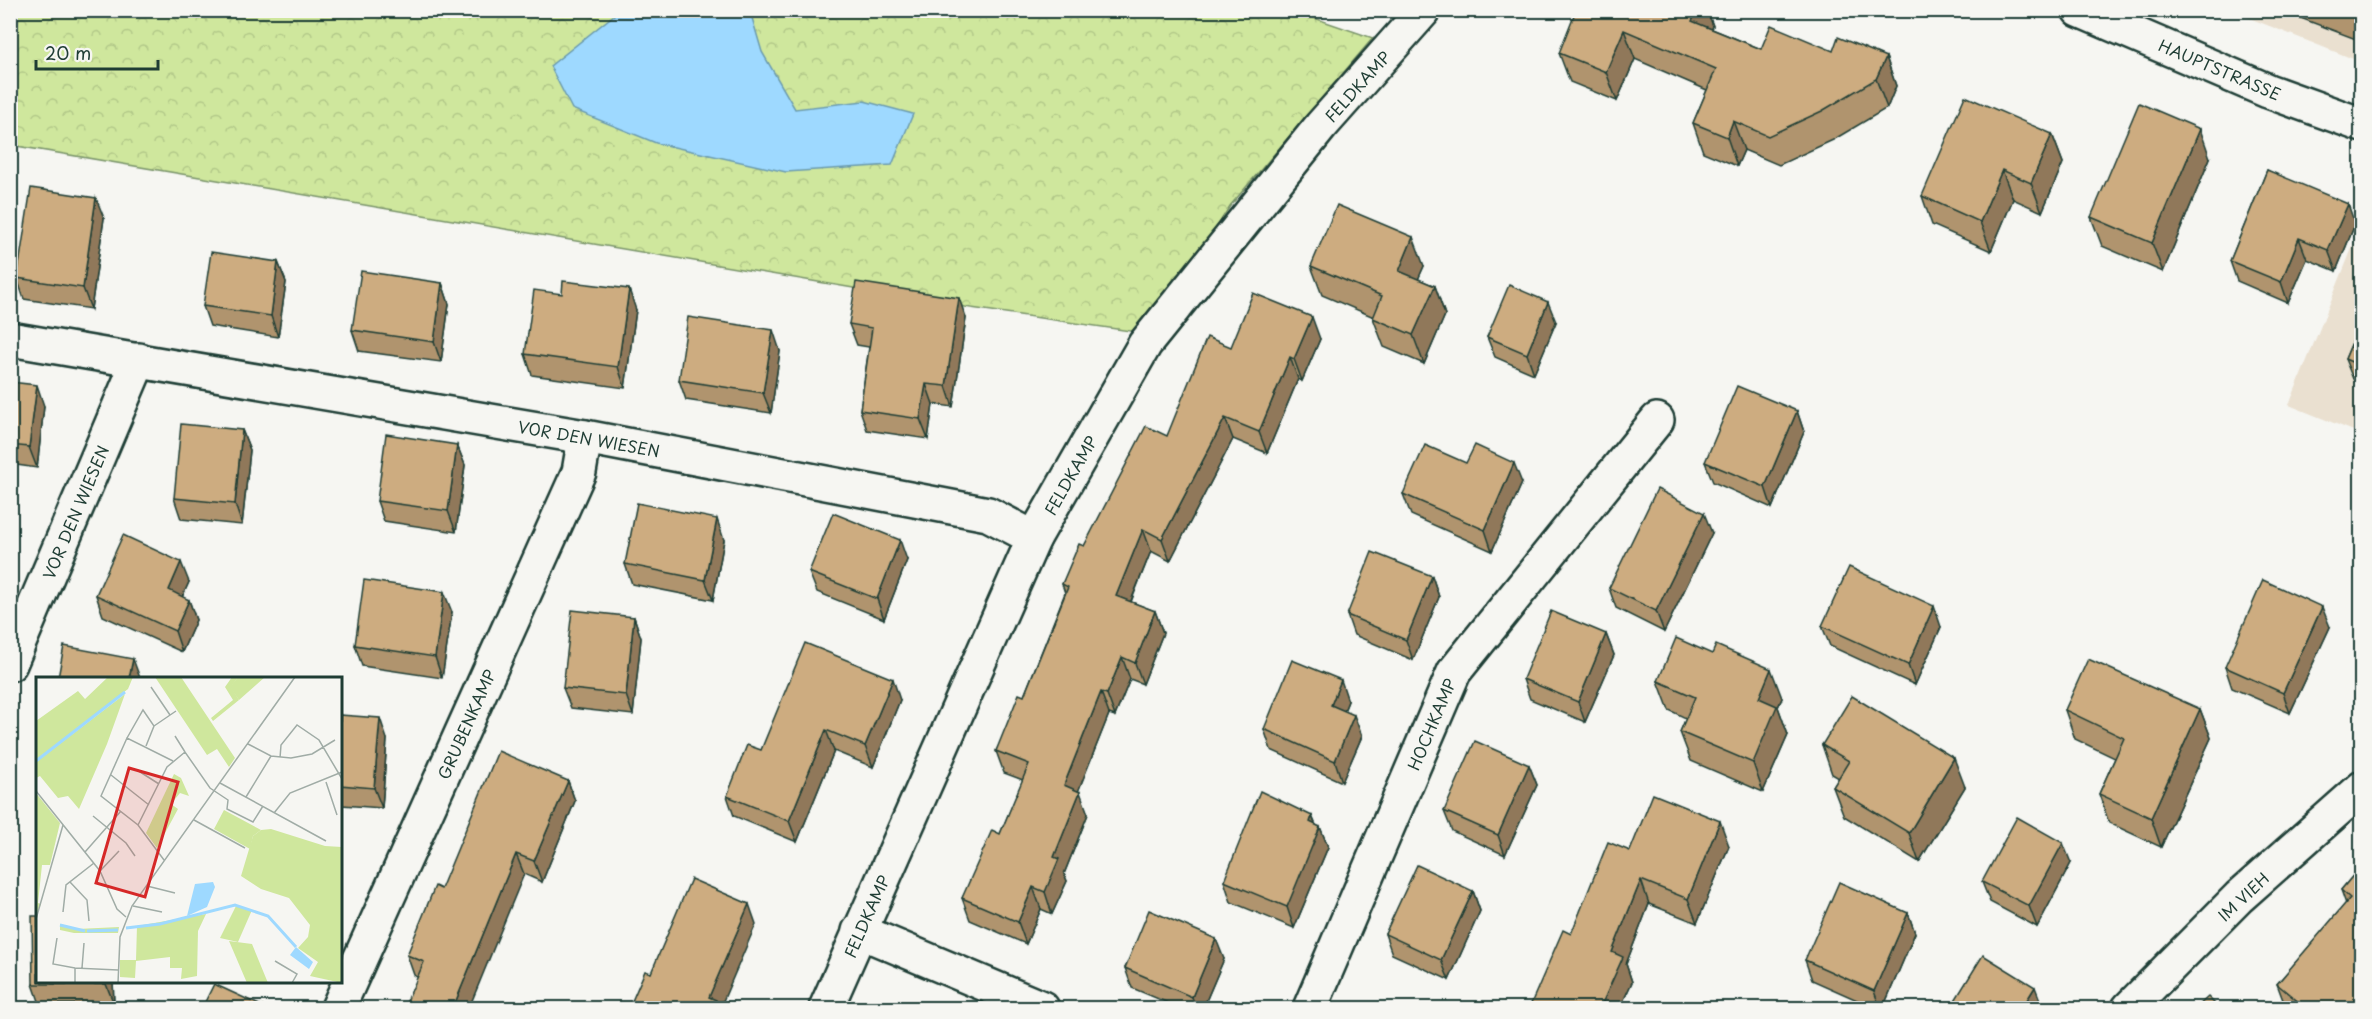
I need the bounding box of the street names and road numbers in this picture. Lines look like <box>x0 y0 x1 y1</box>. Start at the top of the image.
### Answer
street label: HAUPTSTRASSE <box>2155 32 2285 106</box>
street label: FELDKAMP <box>1318 45 1396 127</box>
street label: VOR DEN WIESEN <box>516 414 662 462</box>
street label: FELDKAMP <box>1037 431 1103 519</box>
street label: VOR DEN WIESEN <box>36 441 114 583</box>
street label: GRUBENKAMP <box>431 665 501 783</box>
street label: HOCHKAMP <box>1401 674 1461 774</box>
street label: IM VIEH <box>2212 866 2274 926</box>
street label: FELDKAMP <box>837 871 895 961</box>

